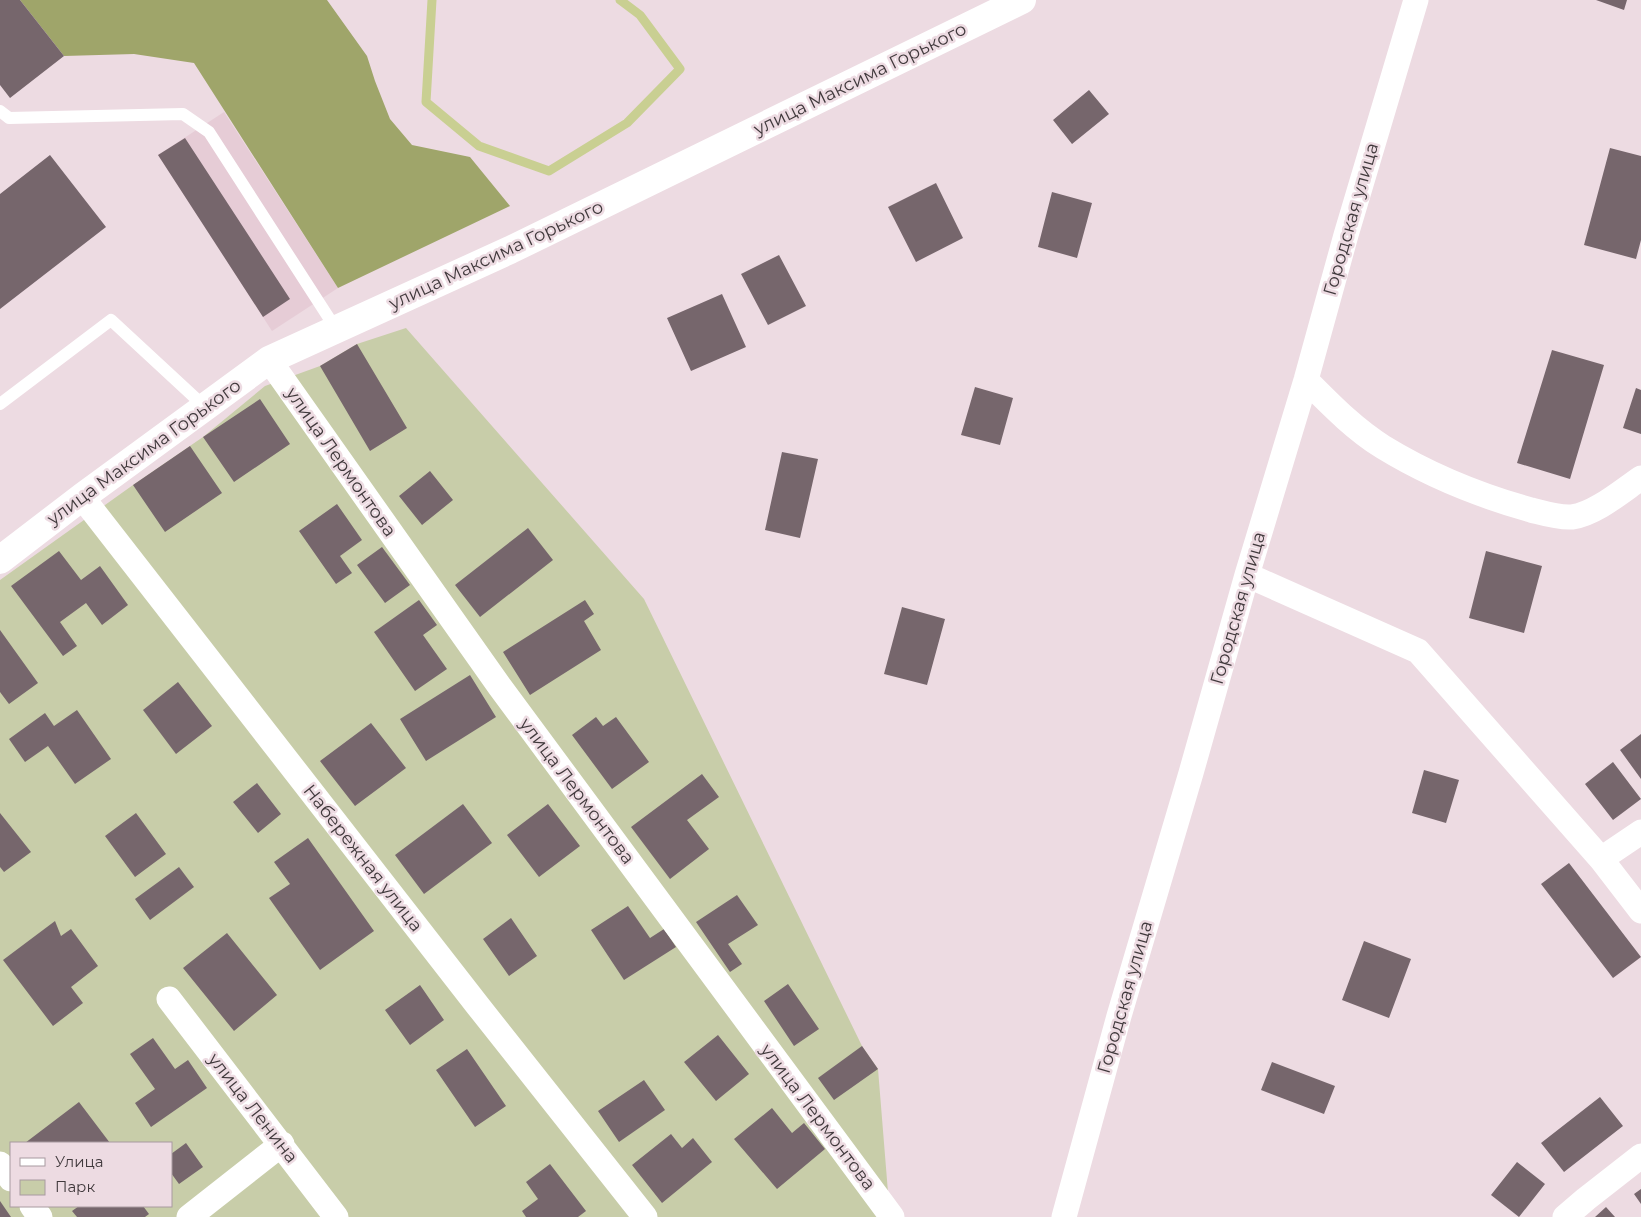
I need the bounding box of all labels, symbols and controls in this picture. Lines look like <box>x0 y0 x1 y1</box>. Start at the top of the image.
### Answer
street label: улица Максима Горького <box>749 18 970 141</box>
street label: Городская улица <box>1319 140 1383 298</box>
street label: улица Максима Горького <box>384 196 607 315</box>
street label: улица Максима Горького <box>42 374 245 530</box>
street label: улица Лермонтова <box>281 382 401 541</box>
street label: Городская улица <box>1206 529 1270 687</box>
street label: улица Лермонтова <box>514 713 639 868</box>
street label: Набережная улица <box>299 780 427 936</box>
street label: Городская улица <box>1093 918 1157 1076</box>
street label: улица Лермонтова <box>755 1039 880 1194</box>
street label: улица Ленина <box>203 1048 303 1167</box>
legend <box>10 1142 172 1207</box>
text: Улица <box>55 1152 103 1171</box>
text: Парк <box>55 1177 95 1196</box>

